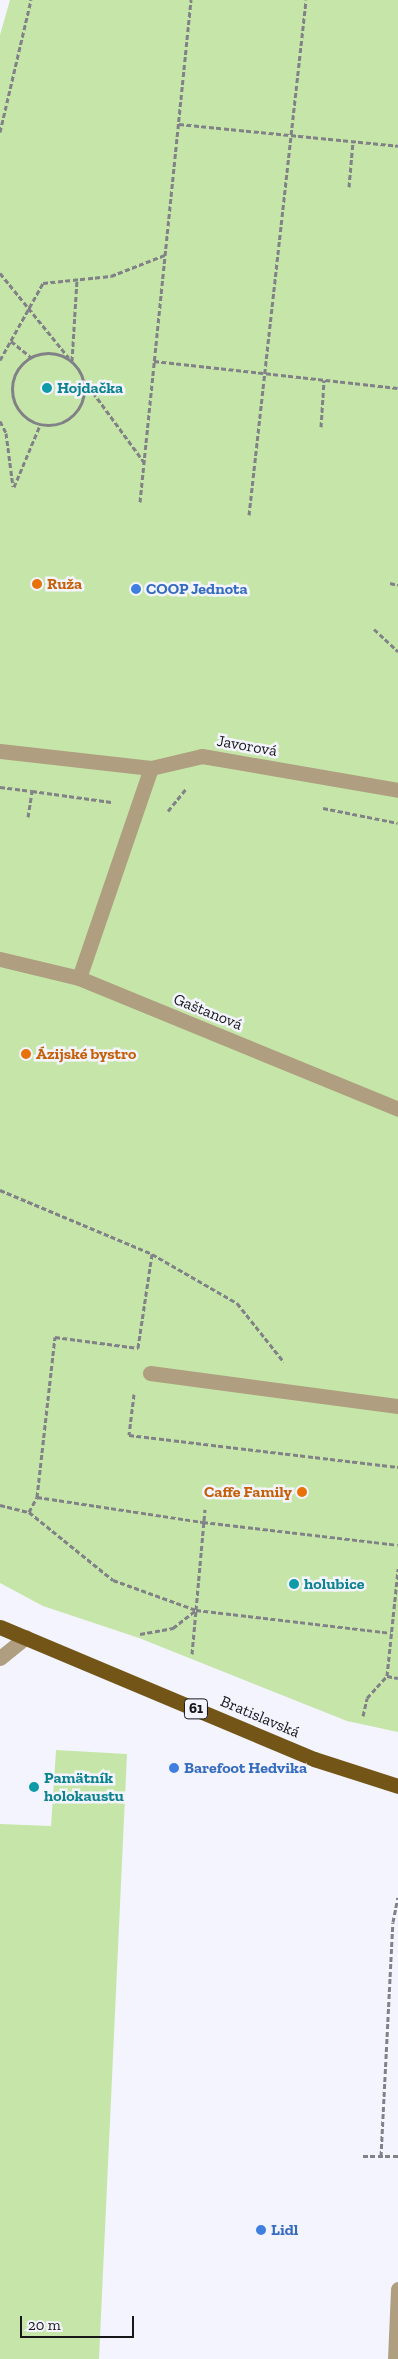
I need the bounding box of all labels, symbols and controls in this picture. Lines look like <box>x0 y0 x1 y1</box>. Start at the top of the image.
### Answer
place label: Hojdačka <box>57 378 123 398</box>
marker: Hojdačka <box>41 382 53 394</box>
place label: Ruža <box>47 574 82 594</box>
marker: Ruža <box>31 578 43 590</box>
place label: COOP Jednota <box>146 579 248 599</box>
marker: COOP Jednota <box>130 583 142 595</box>
street label: Javorová <box>215 731 279 761</box>
street label: Gaštanová <box>171 990 245 1034</box>
place label: Ázijské bystro <box>36 1044 136 1064</box>
marker: Ázijské bystro <box>20 1048 32 1060</box>
place label: Caffe Family <box>204 1482 292 1502</box>
marker: Caffe Family <box>296 1486 308 1498</box>
place label: holubice <box>304 1574 364 1594</box>
marker: holubice <box>288 1578 300 1590</box>
street label: Bratislavská <box>217 1692 303 1742</box>
road number: 61 <box>184 1696 208 1722</box>
place label: Barefoot Hedvika <box>184 1758 307 1778</box>
marker: Barefoot Hedvika <box>168 1762 180 1774</box>
place label: Pamätník holokaustu <box>44 1768 124 1806</box>
marker: Pamätník holokaustu <box>28 1781 40 1793</box>
place label: Lidl <box>271 2220 298 2240</box>
marker: Lidl <box>255 2224 267 2236</box>
scale bar <box>22 2306 136 2338</box>
text: 20 m <box>28 2316 61 2334</box>

